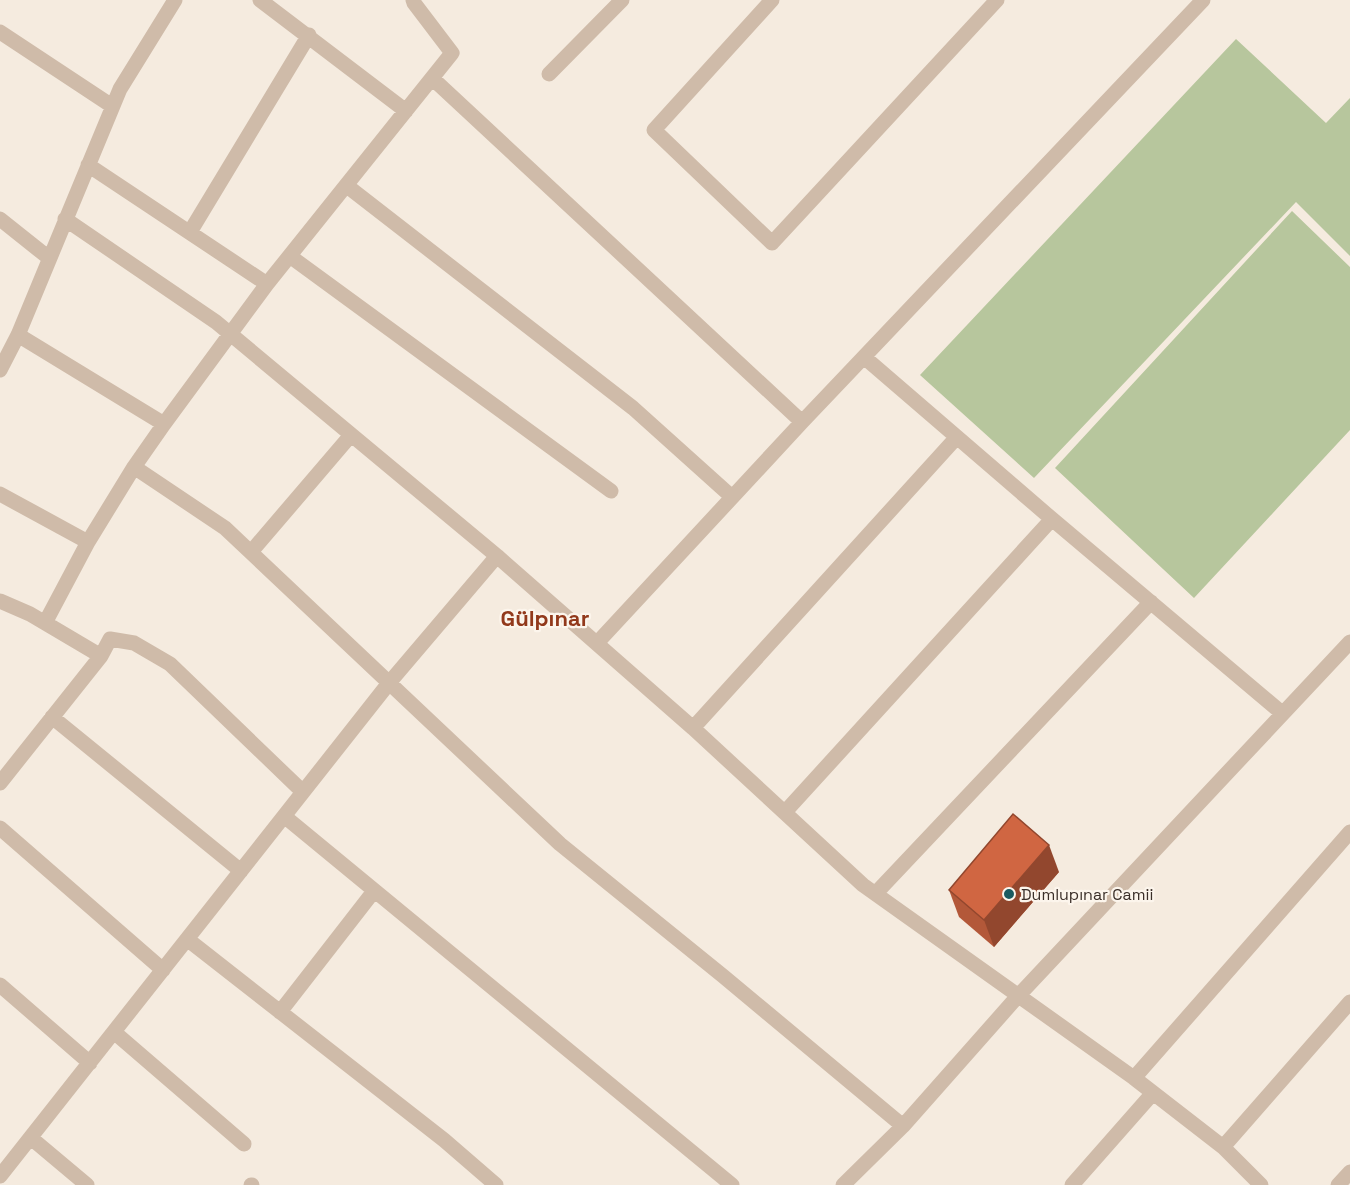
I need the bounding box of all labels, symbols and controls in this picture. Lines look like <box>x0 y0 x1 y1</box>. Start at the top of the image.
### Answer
district label: Gülpınar <box>501 604 590 632</box>
place label: Dumlupınar Camii <box>1021 884 1153 905</box>
marker: Dumlupınar Camii <box>1002 887 1016 901</box>

